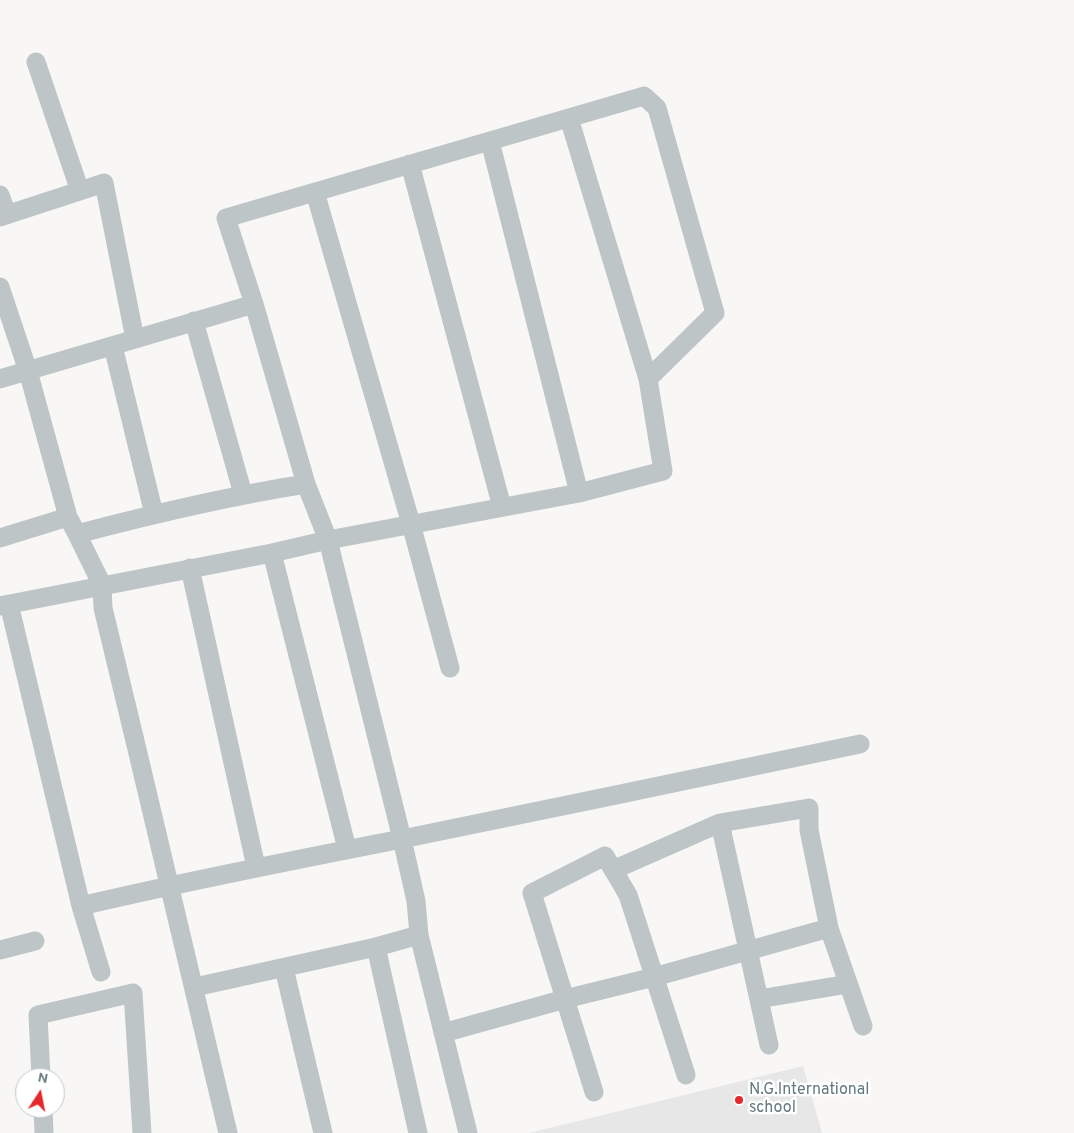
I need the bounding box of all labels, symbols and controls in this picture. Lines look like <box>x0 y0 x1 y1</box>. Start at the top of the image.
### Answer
north arrow <box>15 1068 65 1118</box>
text: N <box>36 1069 49 1088</box>
place label: N.G.International school <box>749 1081 869 1119</box>
marker: N.G.International school <box>733 1094 745 1106</box>

